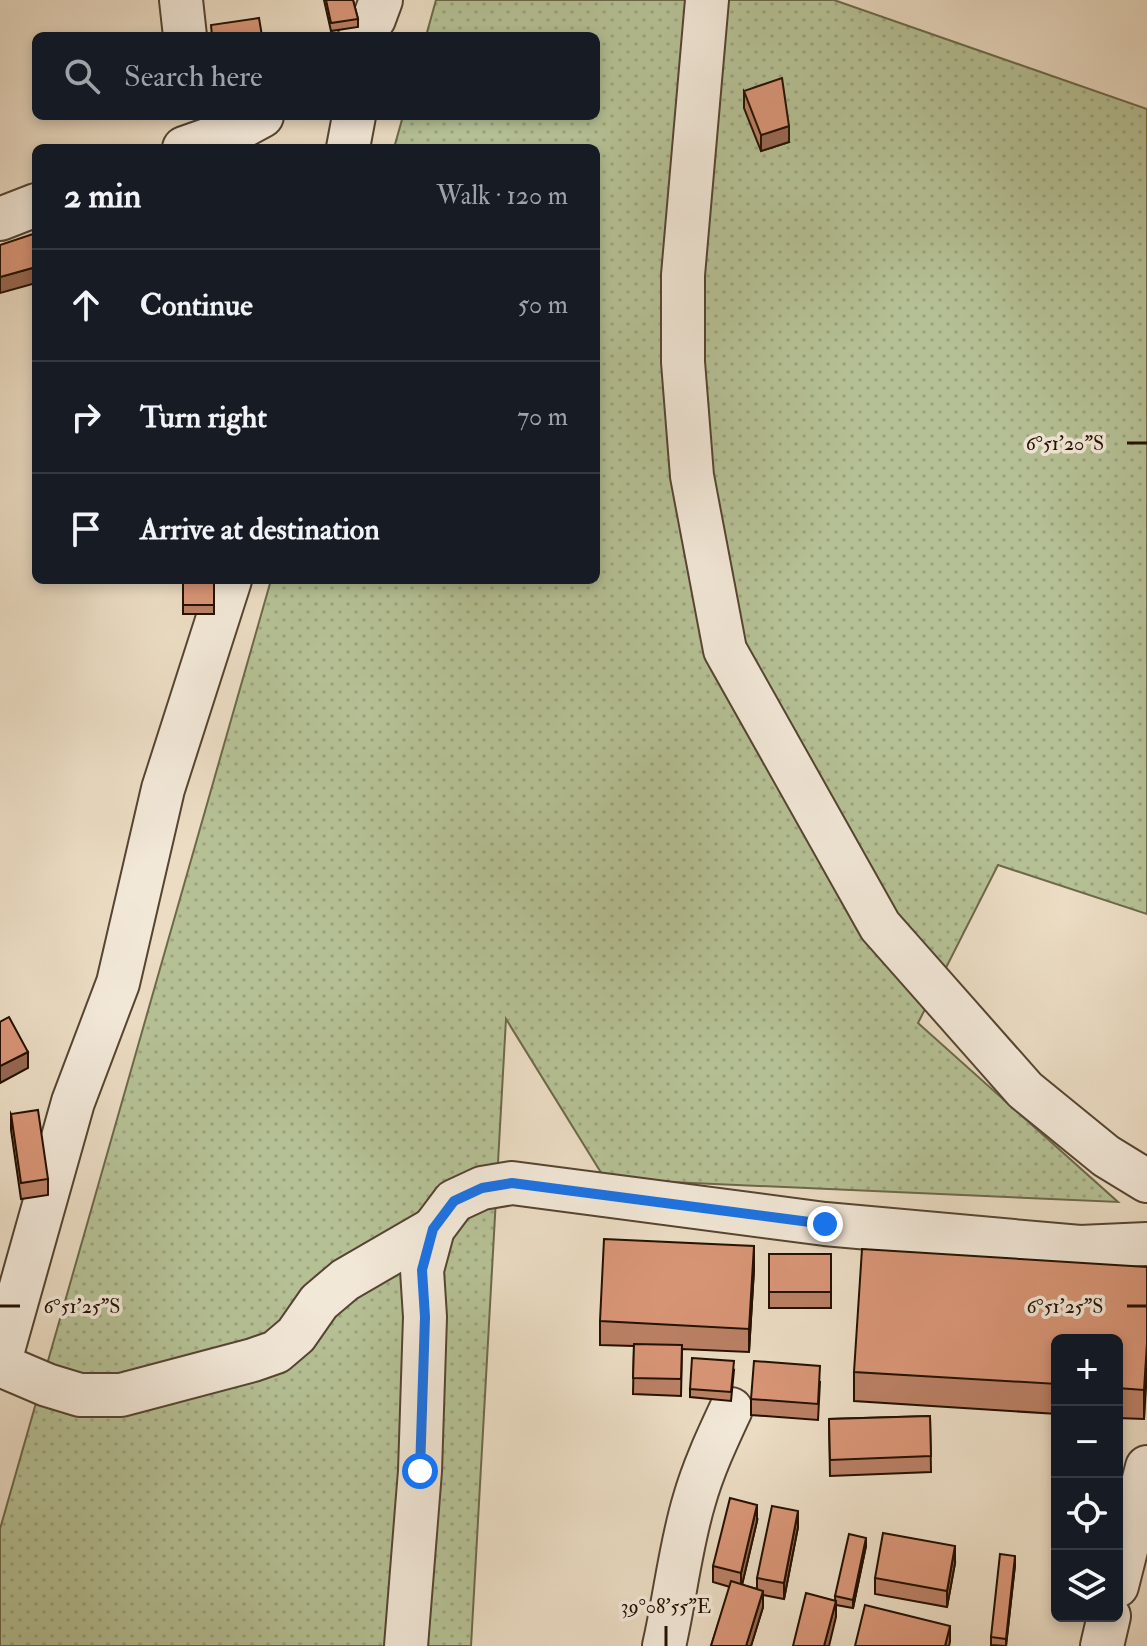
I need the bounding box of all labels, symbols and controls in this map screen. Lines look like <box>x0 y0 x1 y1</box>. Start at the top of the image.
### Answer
search box <box>32 32 600 120</box>
icon: search <box>60 54 104 98</box>
text: Search here <box>124 58 263 95</box>
text: 2 min <box>64 175 141 218</box>
text: Walk · 120 m <box>437 180 568 212</box>
icon: ahead <box>64 283 108 327</box>
text: Continue <box>140 287 253 324</box>
text: 50 m <box>518 289 568 321</box>
icon: right <box>64 395 108 439</box>
text: Turn right <box>140 399 267 436</box>
text: 70 m <box>517 401 568 433</box>
text: 6°51'20"S <box>1026 431 1104 456</box>
icon: arrive <box>64 507 108 551</box>
text: Arrive at destination <box>140 511 380 548</box>
route end <box>807 1206 843 1242</box>
text: 6°51'25"S <box>44 1294 120 1319</box>
text: 6°51'25"S <box>1027 1294 1103 1319</box>
map controls <box>1051 1334 1123 1622</box>
button: + <box>1051 1334 1123 1406</box>
button: − <box>1051 1406 1123 1478</box>
route start <box>402 1453 438 1489</box>
button: locate <box>1051 1478 1123 1550</box>
button: layers <box>1051 1550 1123 1622</box>
text: 39°08'55"E <box>621 1594 711 1619</box>

